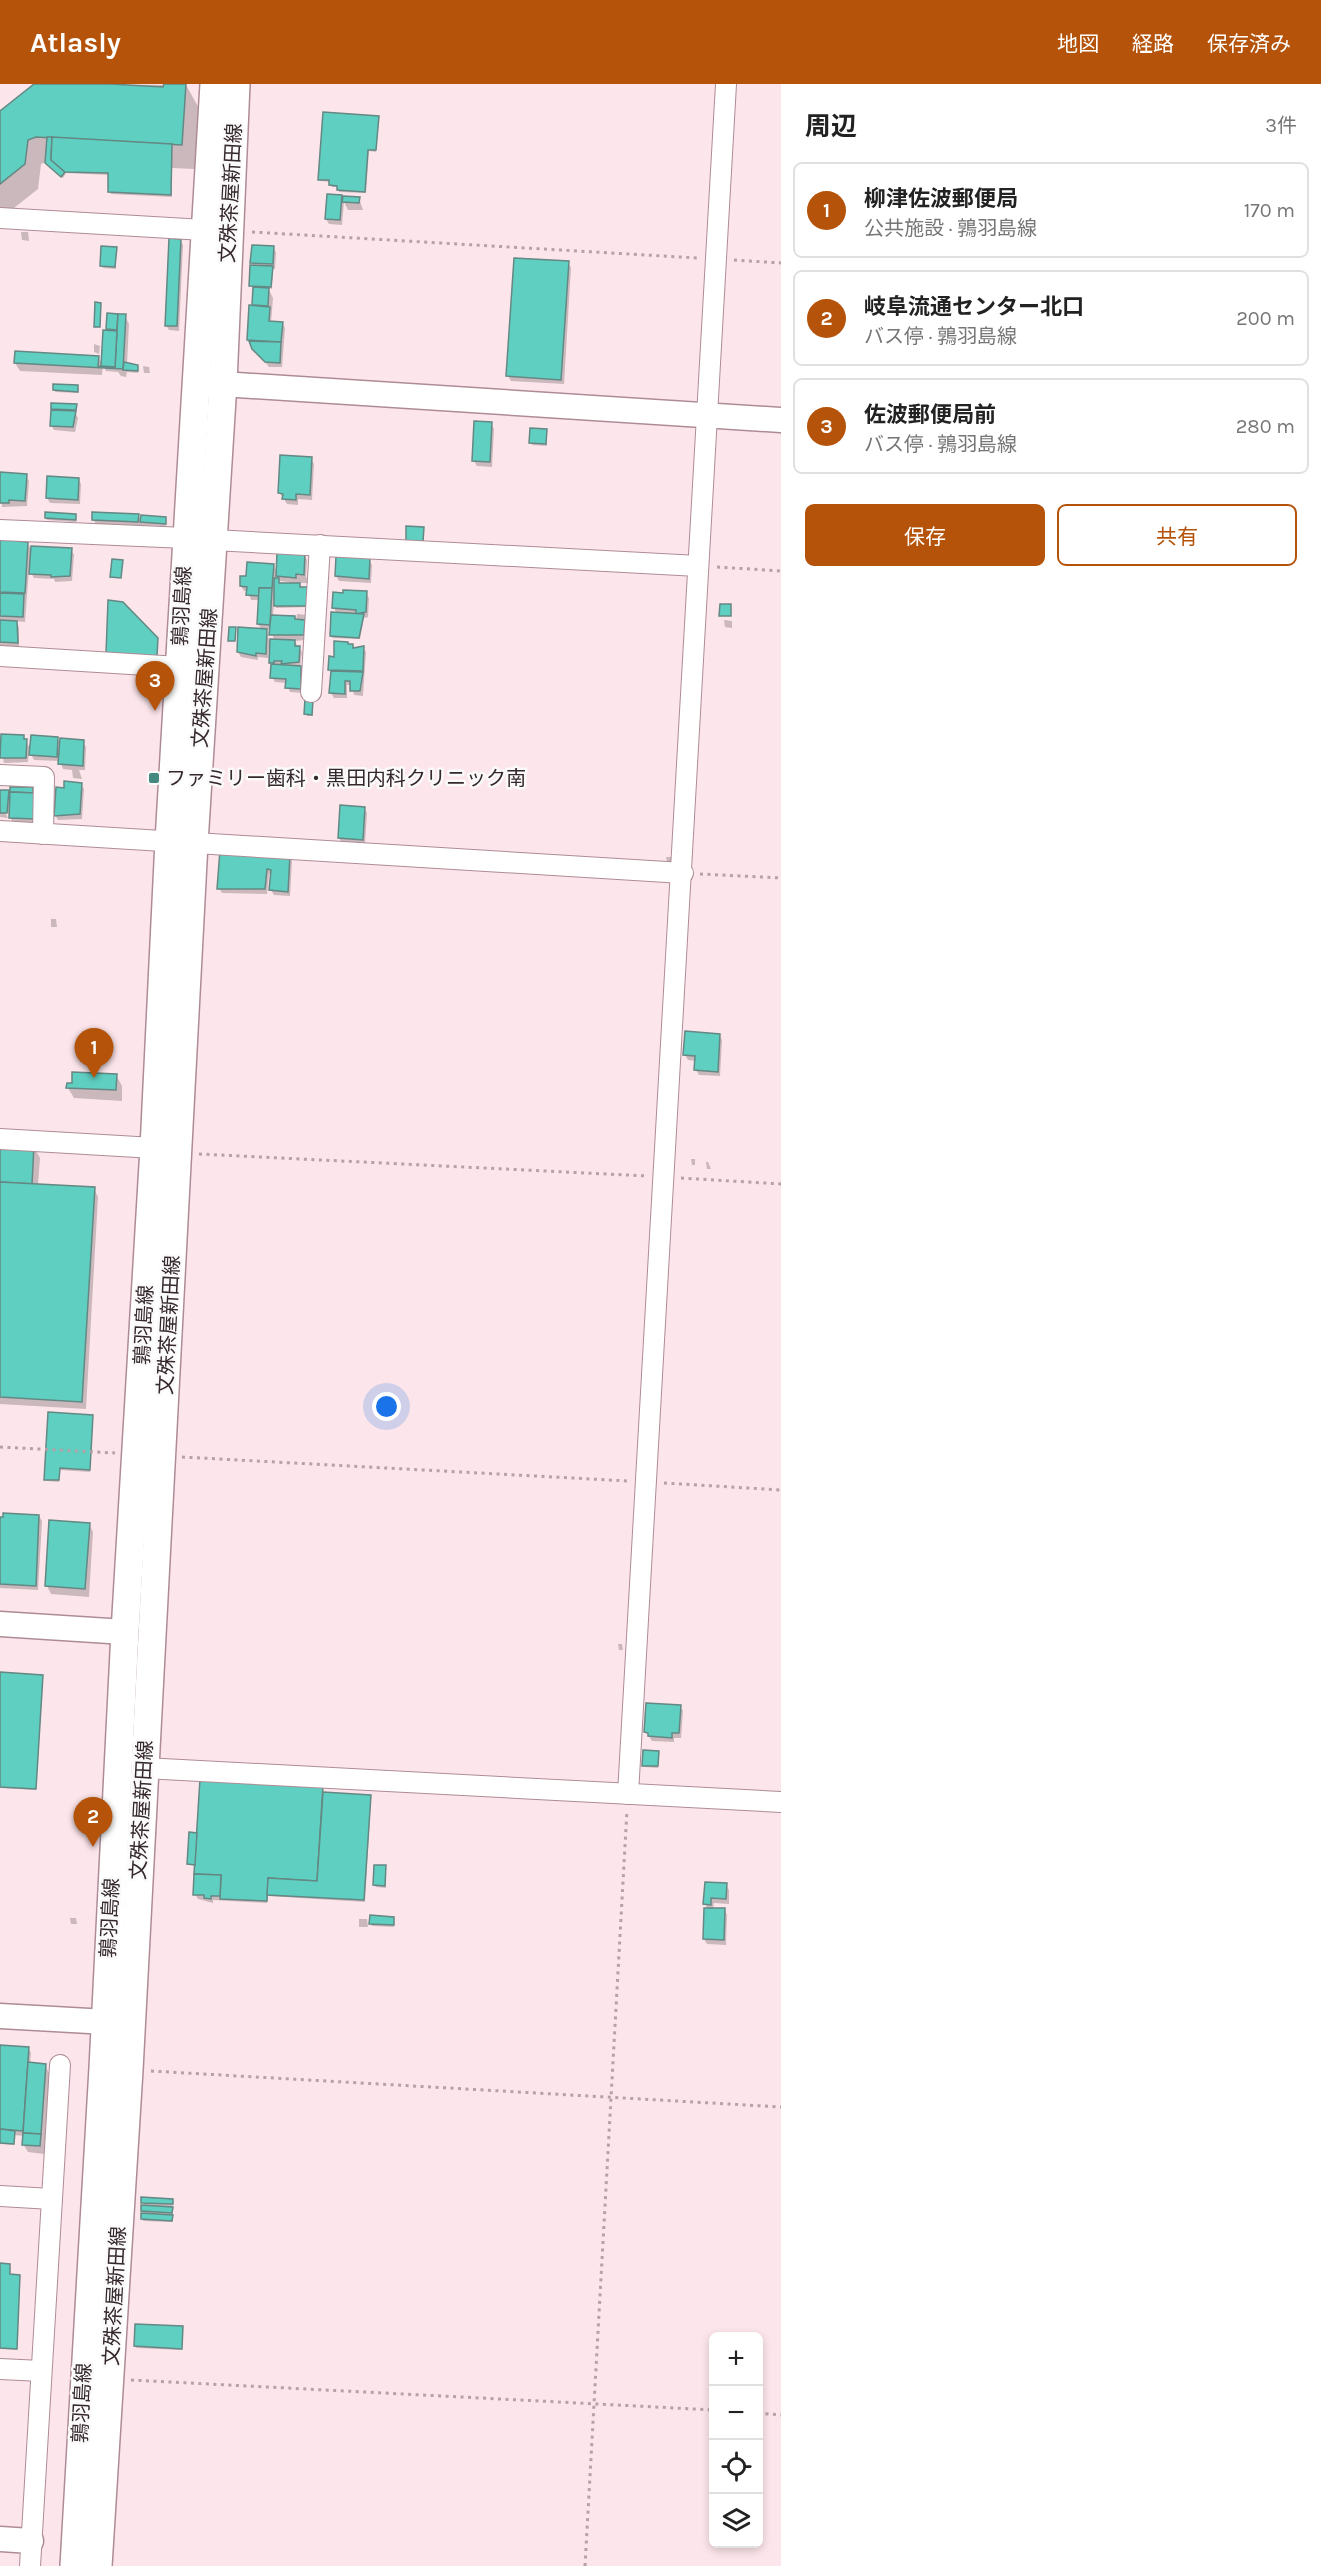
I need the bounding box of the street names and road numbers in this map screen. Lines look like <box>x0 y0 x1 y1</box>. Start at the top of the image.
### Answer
street label: 文殊茶屋新田線 <box>216 122 246 264</box>
street label: 鶉羽島線 <box>168 565 196 647</box>
street label: 文殊茶屋新田線 <box>189 607 221 749</box>
street label: 文殊茶屋新田線 <box>154 1254 184 1396</box>
street label: 鶉羽島線 <box>130 1284 158 1366</box>
street label: 文殊茶屋新田線 <box>127 1739 157 1881</box>
street label: 鶉羽島線 <box>96 1877 124 1959</box>
street label: 文殊茶屋新田線 <box>100 2225 130 2367</box>
street label: 鶉羽島線 <box>68 2362 96 2444</box>

